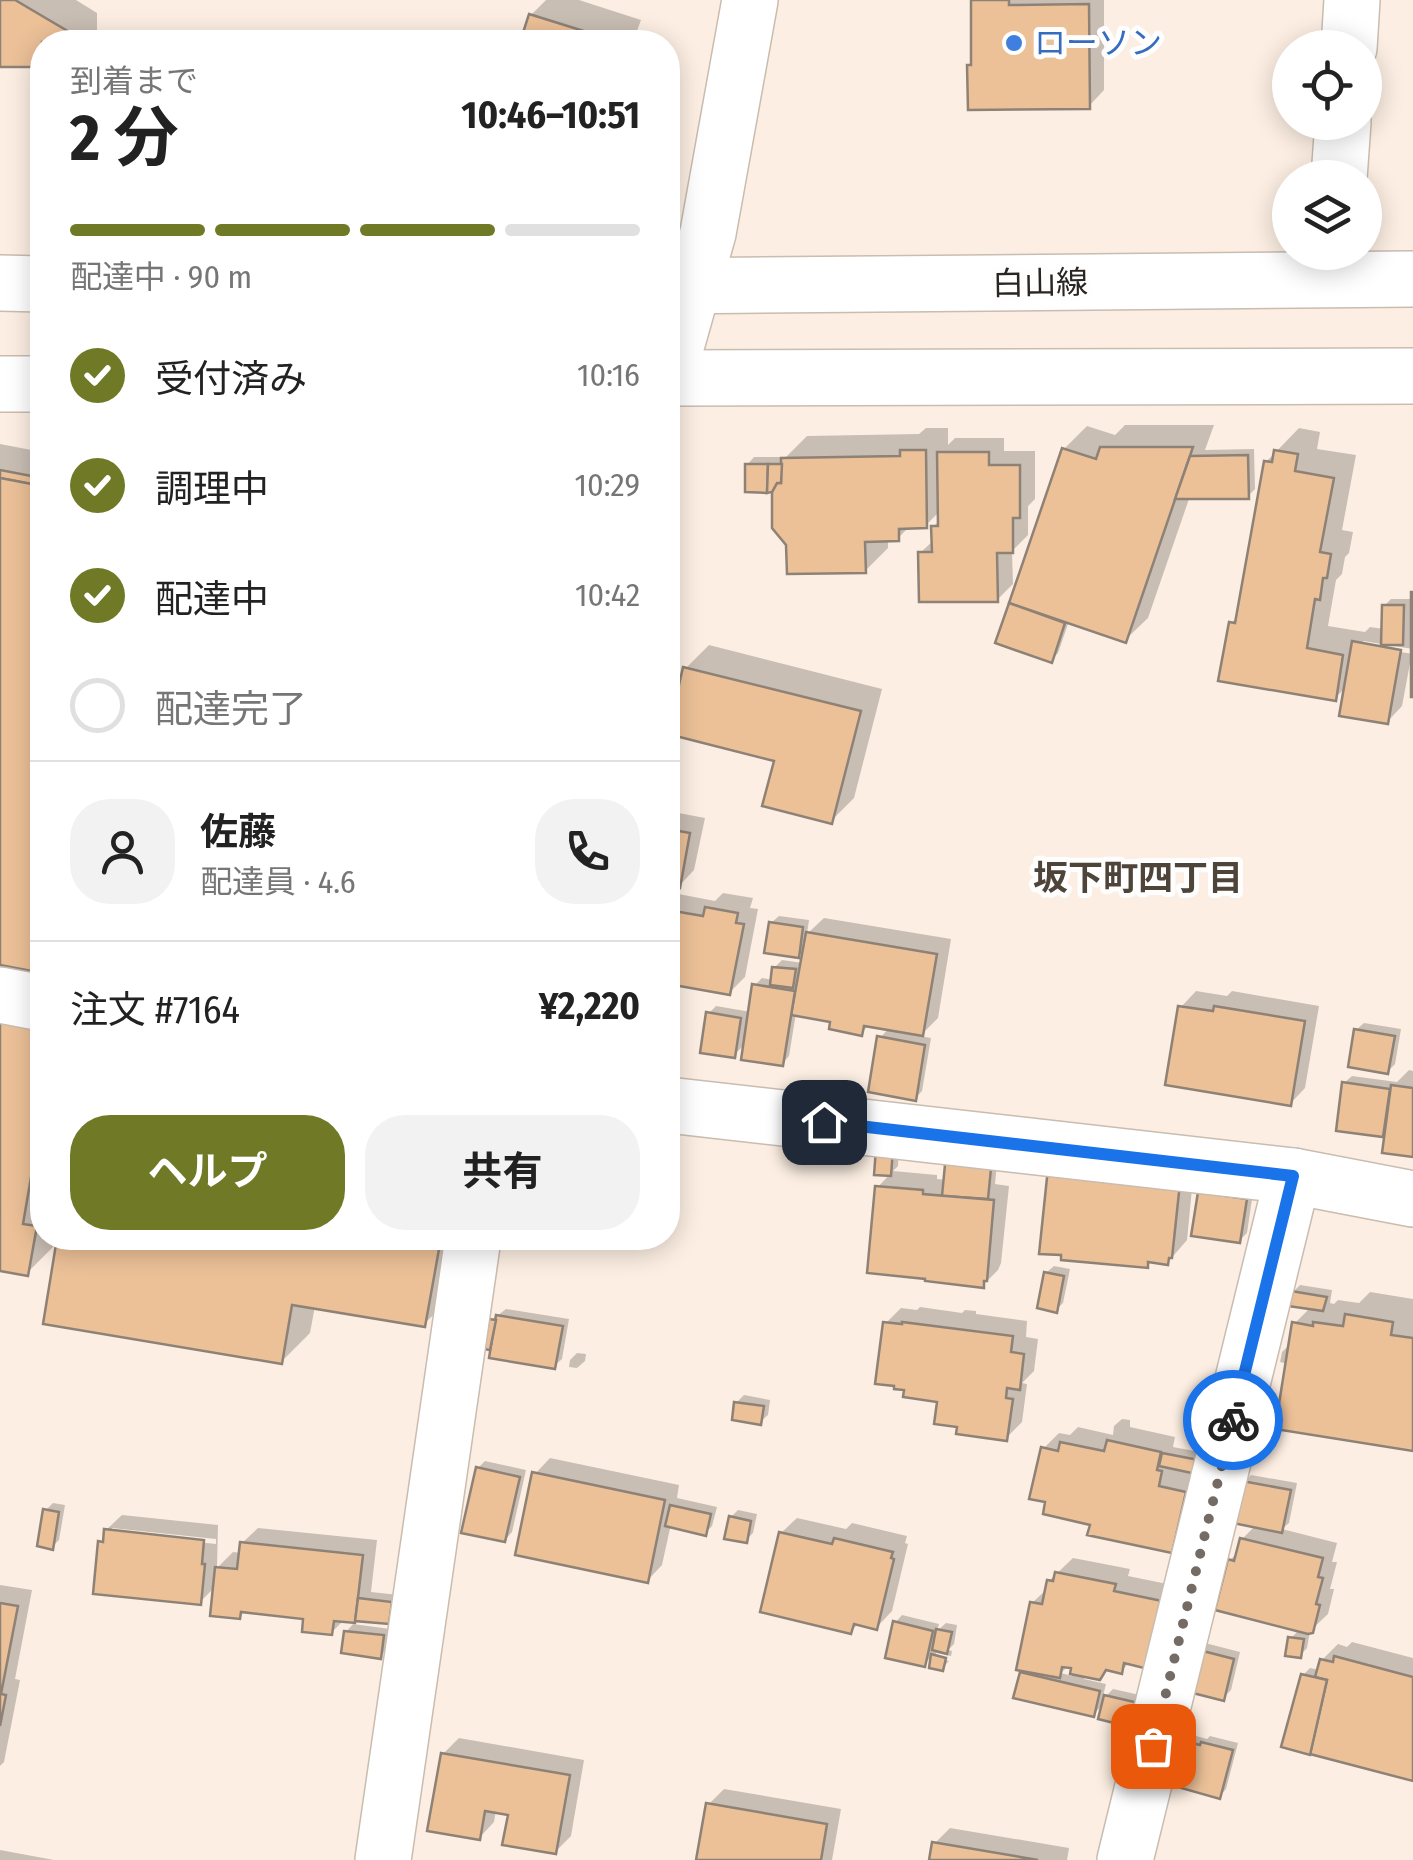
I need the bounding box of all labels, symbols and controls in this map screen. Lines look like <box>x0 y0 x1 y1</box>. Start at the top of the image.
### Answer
place label: ローソン <box>1034 24 1162 62</box>
map controls <box>1272 30 1382 270</box>
button: locate <box>1272 30 1382 140</box>
marker: ローソン <box>1003 32 1025 54</box>
text: 到着まで <box>70 62 198 100</box>
text: 10:46–10:51 <box>461 92 640 138</box>
text: 2 分 <box>70 99 179 177</box>
button: layers <box>1272 160 1382 270</box>
text: 配達中 · 90 m <box>70 258 252 296</box>
street label: 白山線 <box>992 263 1088 303</box>
icon: check <box>70 348 125 403</box>
text: 受付済み <box>155 356 307 402</box>
text: 10:16 <box>577 356 640 394</box>
icon: check <box>70 458 125 513</box>
text: 調理中 <box>155 466 269 512</box>
text: 10:29 <box>575 466 640 504</box>
icon: check <box>70 568 125 623</box>
text: 配達中 <box>155 576 269 622</box>
text: 10:42 <box>575 576 640 614</box>
text: 配達完了 <box>155 686 307 732</box>
button: person <box>70 799 175 904</box>
button: phone <box>535 799 640 904</box>
text: 佐藤 <box>200 809 276 855</box>
district label: 坂下町四丁目 <box>1033 857 1243 899</box>
text: 配達員 · 4.6 <box>200 863 356 901</box>
text: ¥2,220 <box>539 983 640 1029</box>
text: 注文 #7164 <box>70 987 240 1033</box>
pin <box>782 1080 867 1165</box>
icon: home <box>797 1095 852 1150</box>
button: ヘルプ <box>70 1115 345 1230</box>
button: 共有 <box>365 1115 640 1230</box>
courier <box>1183 1370 1283 1470</box>
icon: bike <box>1206 1393 1261 1448</box>
pin <box>1111 1704 1196 1789</box>
icon: bag <box>1126 1719 1181 1774</box>

